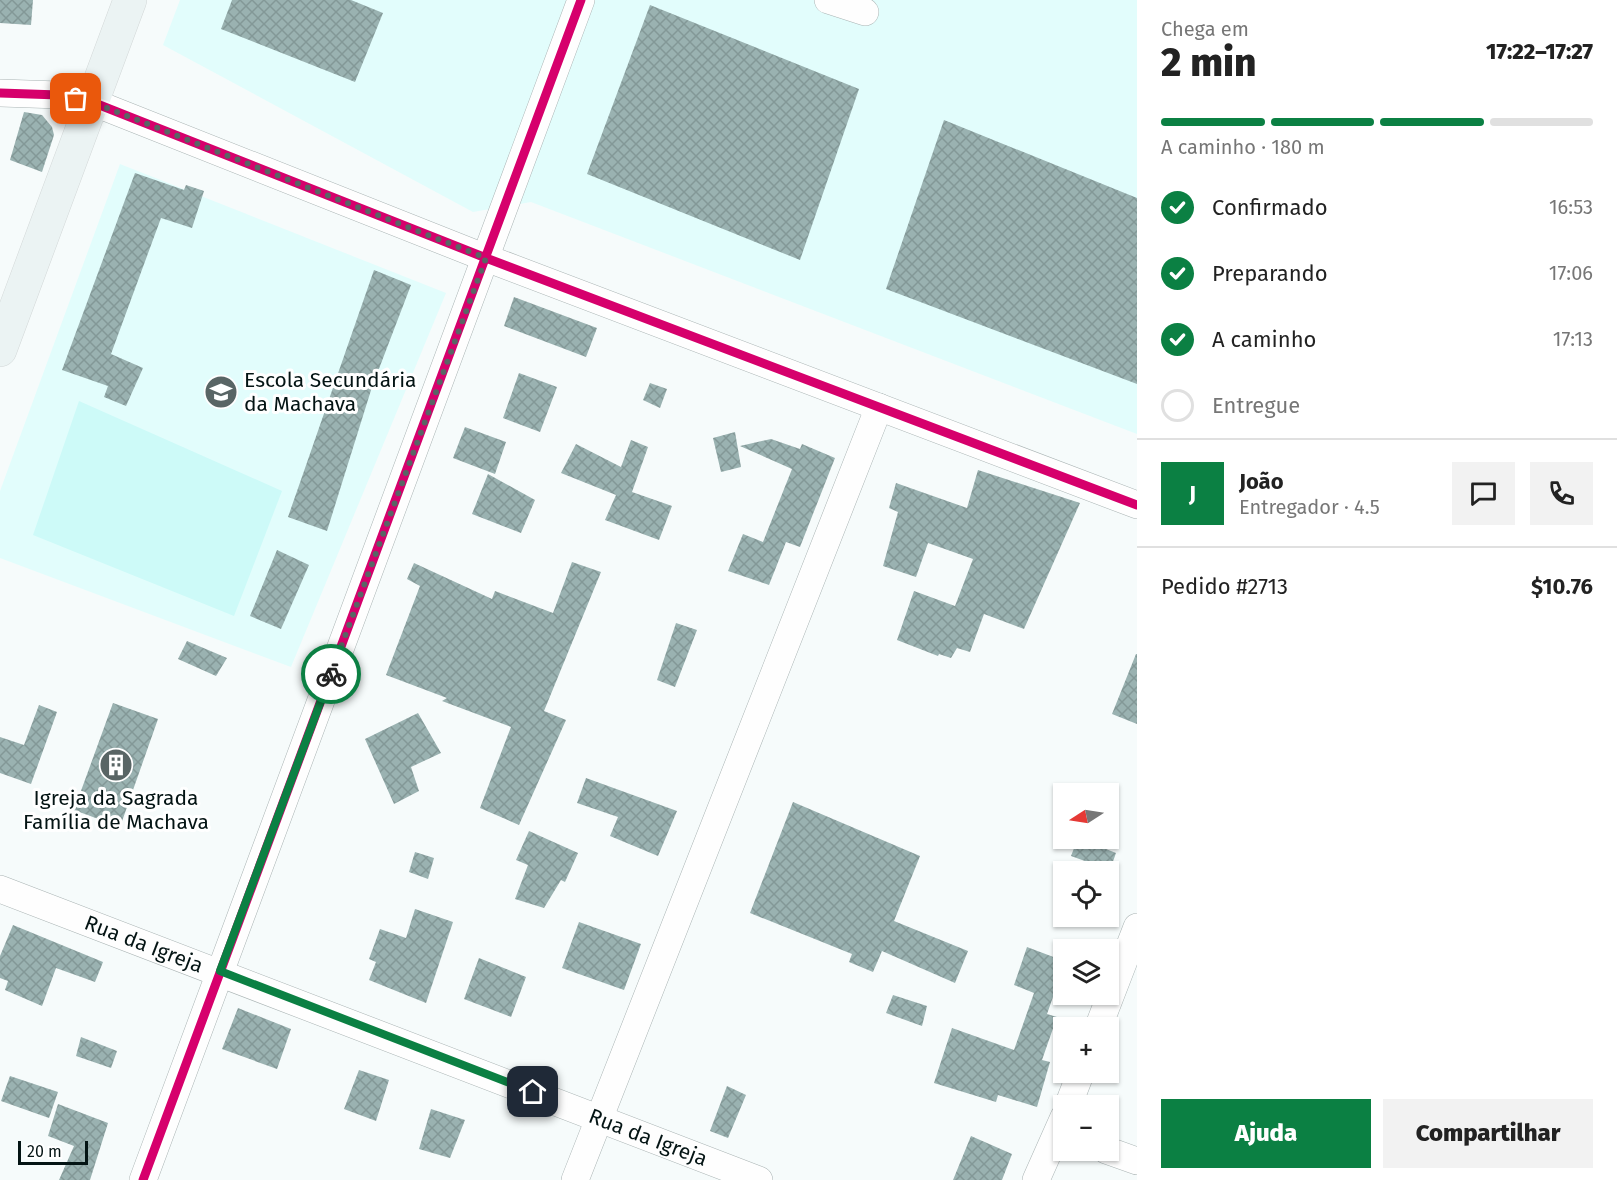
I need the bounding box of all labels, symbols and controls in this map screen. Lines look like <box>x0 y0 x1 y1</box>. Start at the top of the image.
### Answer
text: Chega em <box>1161 17 1249 41</box>
text: 17:22–17:27 <box>1486 38 1593 65</box>
text: 2 min <box>1161 40 1257 86</box>
pin <box>50 73 101 124</box>
icon: bag <box>59 82 92 115</box>
text: A caminho · 180 m <box>1161 135 1325 159</box>
icon: check <box>1161 191 1194 224</box>
text: Confirmado <box>1212 194 1328 221</box>
text: 16:53 <box>1549 195 1593 219</box>
icon: check <box>1161 257 1194 290</box>
text: Preparando <box>1212 260 1328 287</box>
text: 17:06 <box>1549 261 1593 285</box>
icon: check <box>1161 323 1194 356</box>
text: A caminho <box>1212 326 1316 353</box>
text: 17:13 <box>1553 327 1593 351</box>
place label: Escola Secundária da Machava <box>244 367 417 417</box>
school or university icon: Escola Secundária da Machava <box>203 374 239 410</box>
text: Entregue <box>1212 392 1300 419</box>
button: chat <box>1452 462 1515 525</box>
button: phone <box>1530 462 1593 525</box>
text: João <box>1239 468 1284 495</box>
text: J <box>1189 480 1196 507</box>
text: Entregador · 4.5 <box>1239 495 1380 519</box>
text: Pedido #2713 <box>1161 573 1288 600</box>
text: $10.76 <box>1531 573 1593 600</box>
courier <box>301 644 361 704</box>
icon: bike <box>315 658 348 691</box>
building icon: Igreja da Sagrada Família de Machava <box>98 747 134 783</box>
north arrow <box>1053 783 1119 849</box>
map controls <box>1053 783 1119 1161</box>
place label: Igreja da Sagrada Família de Machava <box>23 785 209 835</box>
button: locate <box>1053 861 1119 927</box>
street label: Rua da Igreja <box>81 910 207 979</box>
button: layers <box>1053 939 1119 1005</box>
button: + <box>1053 1017 1119 1083</box>
pin <box>507 1066 558 1117</box>
icon: home <box>516 1075 549 1108</box>
button: − <box>1053 1095 1119 1161</box>
button: Ajuda <box>1161 1099 1371 1168</box>
button: Compartilhar <box>1383 1099 1593 1168</box>
street label: Rua da Igreja <box>585 1103 711 1172</box>
scale bar <box>18 1138 88 1166</box>
text: 20 m <box>27 1142 62 1161</box>

